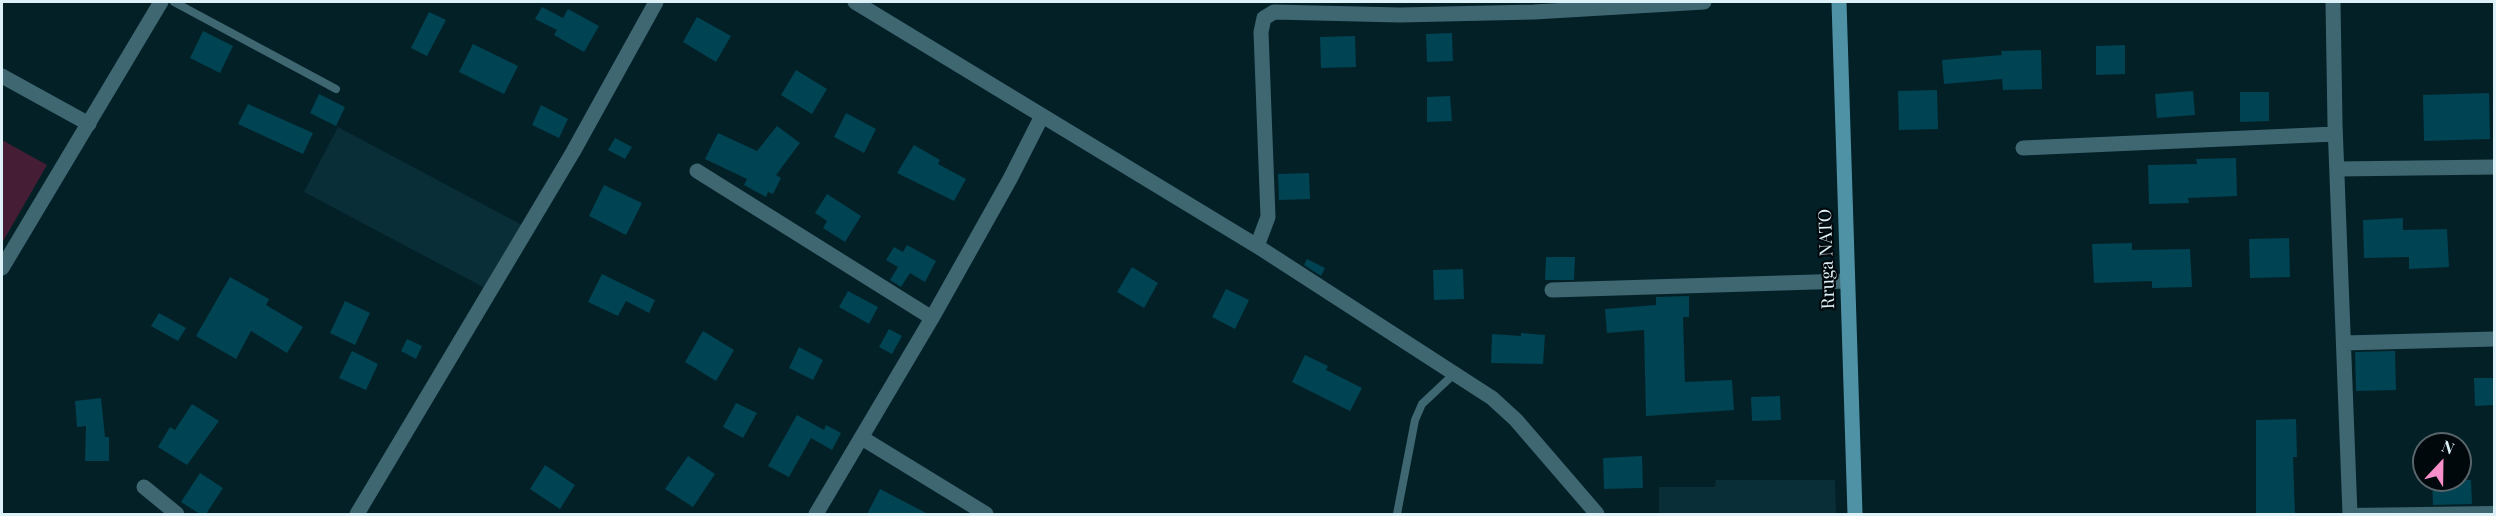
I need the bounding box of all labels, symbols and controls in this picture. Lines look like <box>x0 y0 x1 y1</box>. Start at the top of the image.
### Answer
street label: Rruga NATO <box>1814 208 1840 310</box>
north arrow <box>2412 432 2472 492</box>
text: N <box>2439 435 2457 459</box>

